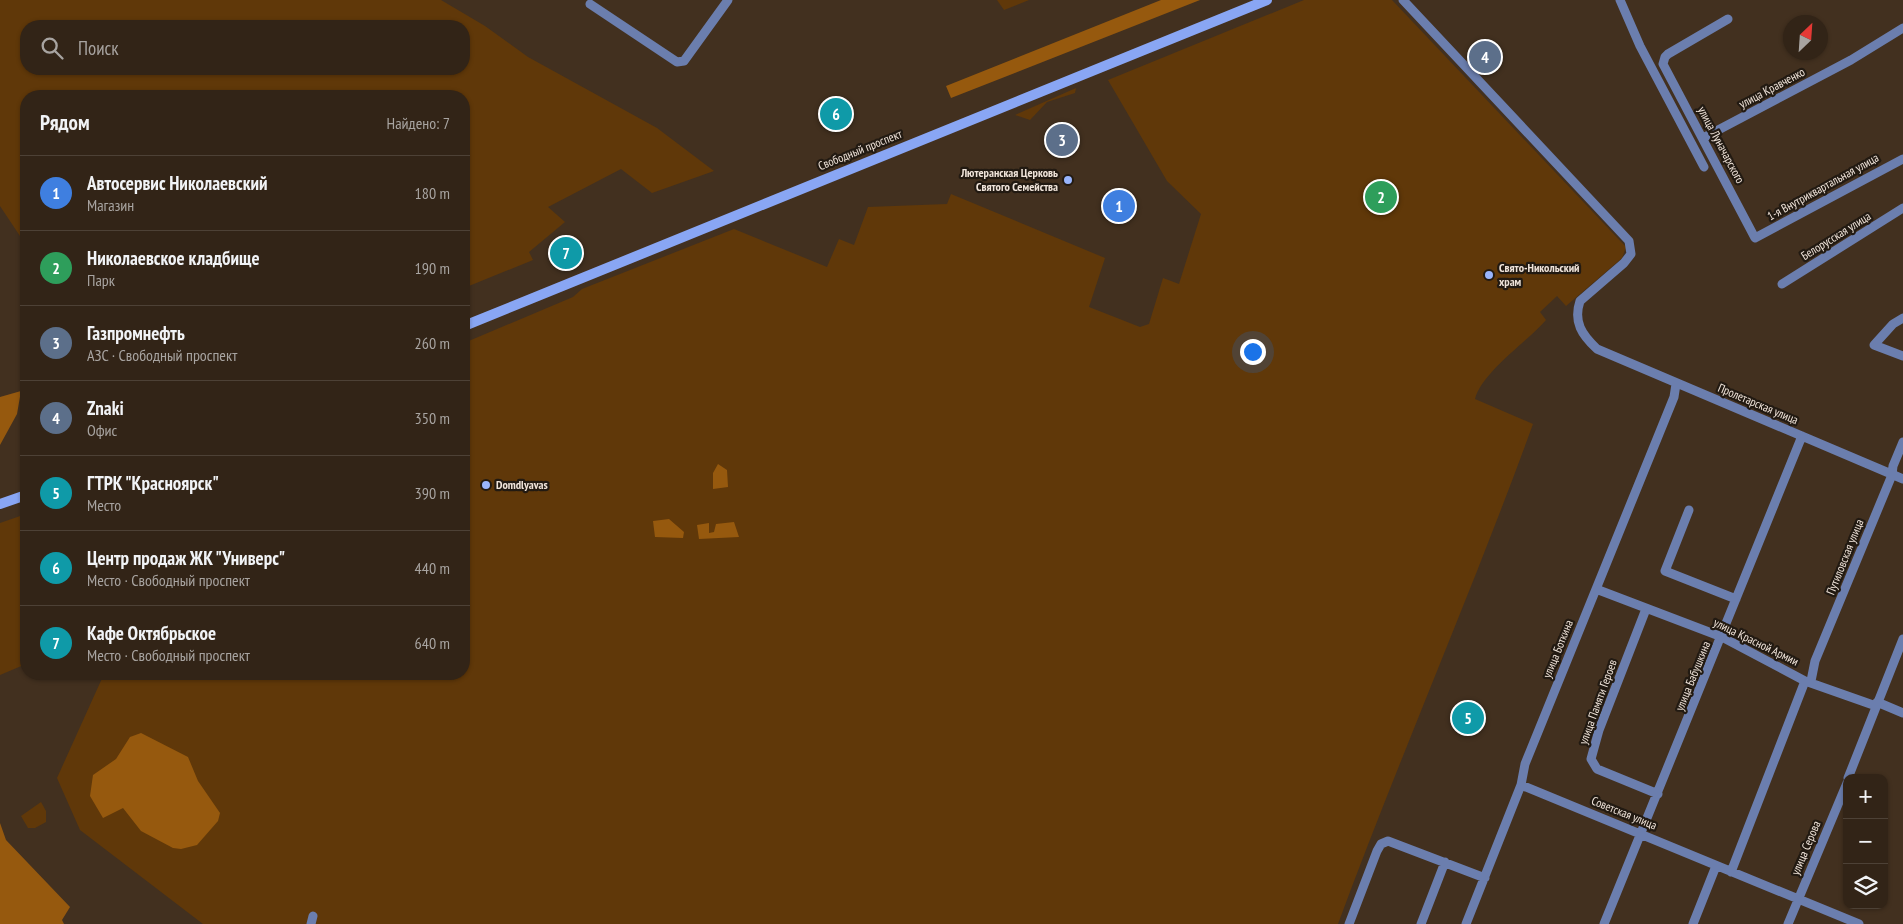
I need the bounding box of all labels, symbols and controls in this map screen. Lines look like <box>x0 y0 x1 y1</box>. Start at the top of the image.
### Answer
north arrow <box>1783 15 1828 60</box>
search box <box>20 20 470 75</box>
icon: search <box>38 34 66 62</box>
text: Поиск <box>78 36 119 60</box>
pin: 4 <box>1469 38 1501 76</box>
street label: улица Кравченко <box>1736 64 1807 111</box>
pin: 6 <box>820 95 852 133</box>
street label: улица Луначарского <box>1695 104 1748 186</box>
text: Рядом <box>40 109 90 136</box>
text: Найдено: 7 <box>387 113 450 133</box>
pin: 3 <box>1046 121 1078 159</box>
street label: Свободный проспект <box>816 126 904 173</box>
street label: 1-я Внутриквартальная улица <box>1764 150 1881 223</box>
place label: Лютеранская Церковь Святого Семейства <box>960 165 1058 194</box>
text: Автосервис Николаевский <box>87 171 268 195</box>
marker: Лютеранская Церковь Святого Семейства <box>1062 174 1074 186</box>
pin: 2 <box>1365 178 1397 216</box>
text: 1 <box>52 183 60 203</box>
text: 180 m <box>415 183 450 203</box>
pin: 1 <box>1103 187 1135 225</box>
text: Магазин <box>87 195 134 215</box>
street label: Белорусская улица <box>1798 208 1873 263</box>
pin: 7 <box>550 234 582 272</box>
text: Николаевское кладбище <box>87 246 260 270</box>
text: 2 <box>52 258 60 278</box>
text: 190 m <box>415 258 450 278</box>
place label: Свято-Никольский храм <box>1499 260 1580 289</box>
marker: Свято-Никольский храм <box>1483 269 1495 281</box>
text: Парк <box>87 270 115 290</box>
text: Газпромнефть <box>87 321 185 345</box>
text: 3 <box>52 333 60 353</box>
text: 260 m <box>415 333 450 353</box>
your location <box>1240 339 1266 365</box>
text: АЗС · Свободный проспект <box>87 345 237 365</box>
street label: Пролетарская улица <box>1716 380 1801 427</box>
text: Znaki <box>87 396 124 420</box>
text: 4 <box>52 408 60 428</box>
text: 350 m <box>415 408 450 428</box>
text: Офис <box>87 420 117 440</box>
text: ГТРК "Красноярск" <box>87 471 219 495</box>
place label: Domdlyavas <box>496 477 548 492</box>
marker: Domdlyavas <box>480 479 492 491</box>
text: 5 <box>52 483 60 503</box>
text: 390 m <box>415 483 450 503</box>
text: Место <box>87 495 121 515</box>
street label: Путиловская улица <box>1823 517 1867 597</box>
text: Центр продаж ЖК "Универс" <box>87 546 285 570</box>
text: 6 <box>52 558 60 578</box>
text: 440 m <box>415 558 450 578</box>
text: Место · Свободный проспект <box>87 570 250 590</box>
street label: улица Красной Армии <box>1711 614 1801 669</box>
street label: улица Боткина <box>1539 617 1576 680</box>
text: Кафе Октябрьское <box>87 621 216 645</box>
text: 7 <box>52 633 60 653</box>
text: 640 m <box>415 633 450 653</box>
street label: улица Бабушкина <box>1672 639 1713 713</box>
text: Место · Свободный проспект <box>87 645 250 665</box>
street label: улица Памяти Героев <box>1575 657 1620 746</box>
pin: 5 <box>1452 699 1484 737</box>
map controls <box>1843 774 1888 909</box>
button: + <box>1843 774 1888 819</box>
street label: Советская улица <box>1589 793 1659 833</box>
street label: улица Серова <box>1787 818 1824 877</box>
button: − <box>1843 819 1888 864</box>
button: layers <box>1843 864 1888 909</box>

